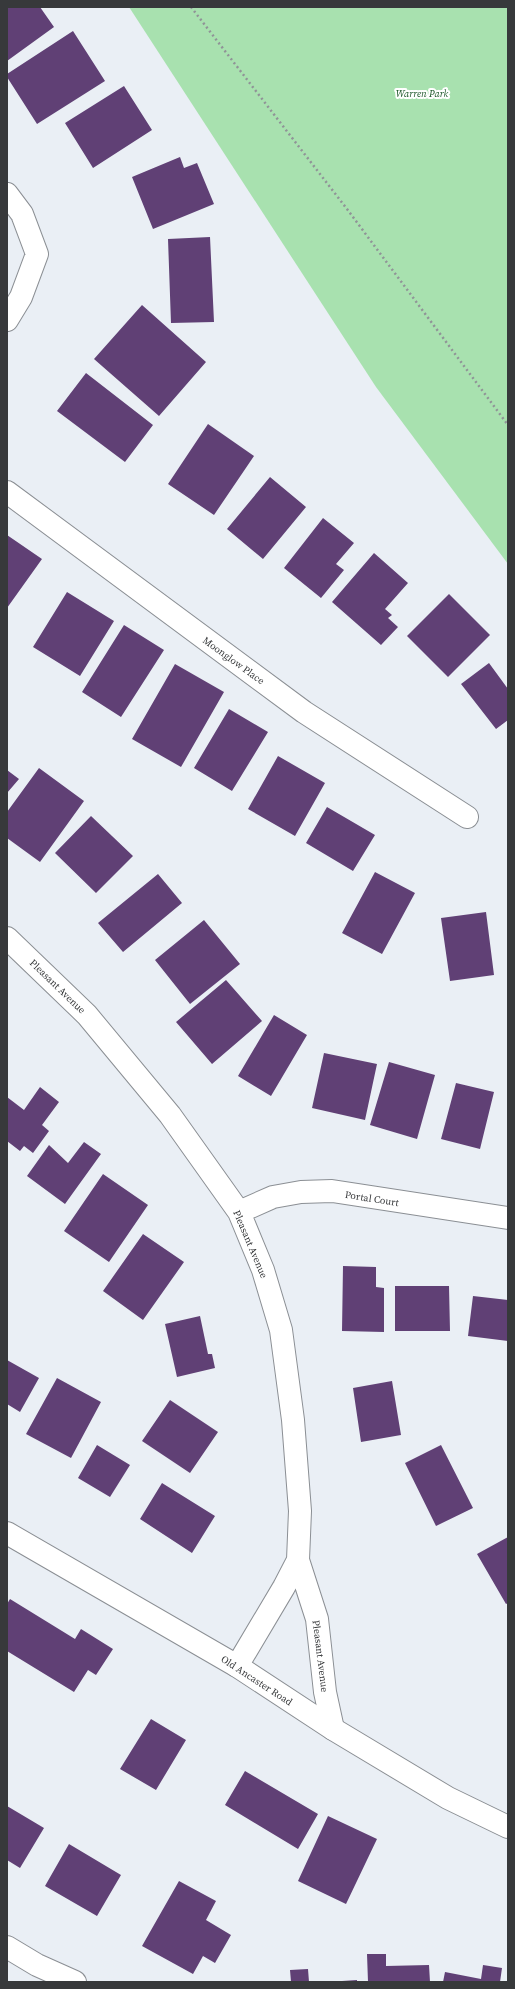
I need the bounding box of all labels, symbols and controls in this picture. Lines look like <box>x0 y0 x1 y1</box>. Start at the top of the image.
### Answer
park label: Warren Park <box>396 87 448 100</box>
street label: Moonglow Place <box>200 634 267 687</box>
street label: Pleasant Avenue <box>27 956 88 1016</box>
street label: Portal Court <box>344 1188 401 1209</box>
street label: Pleasant Avenue <box>230 1208 271 1280</box>
street label: Pleasant Avenue <box>310 1619 331 1693</box>
street label: Old Ancaster Road <box>219 1652 295 1709</box>

